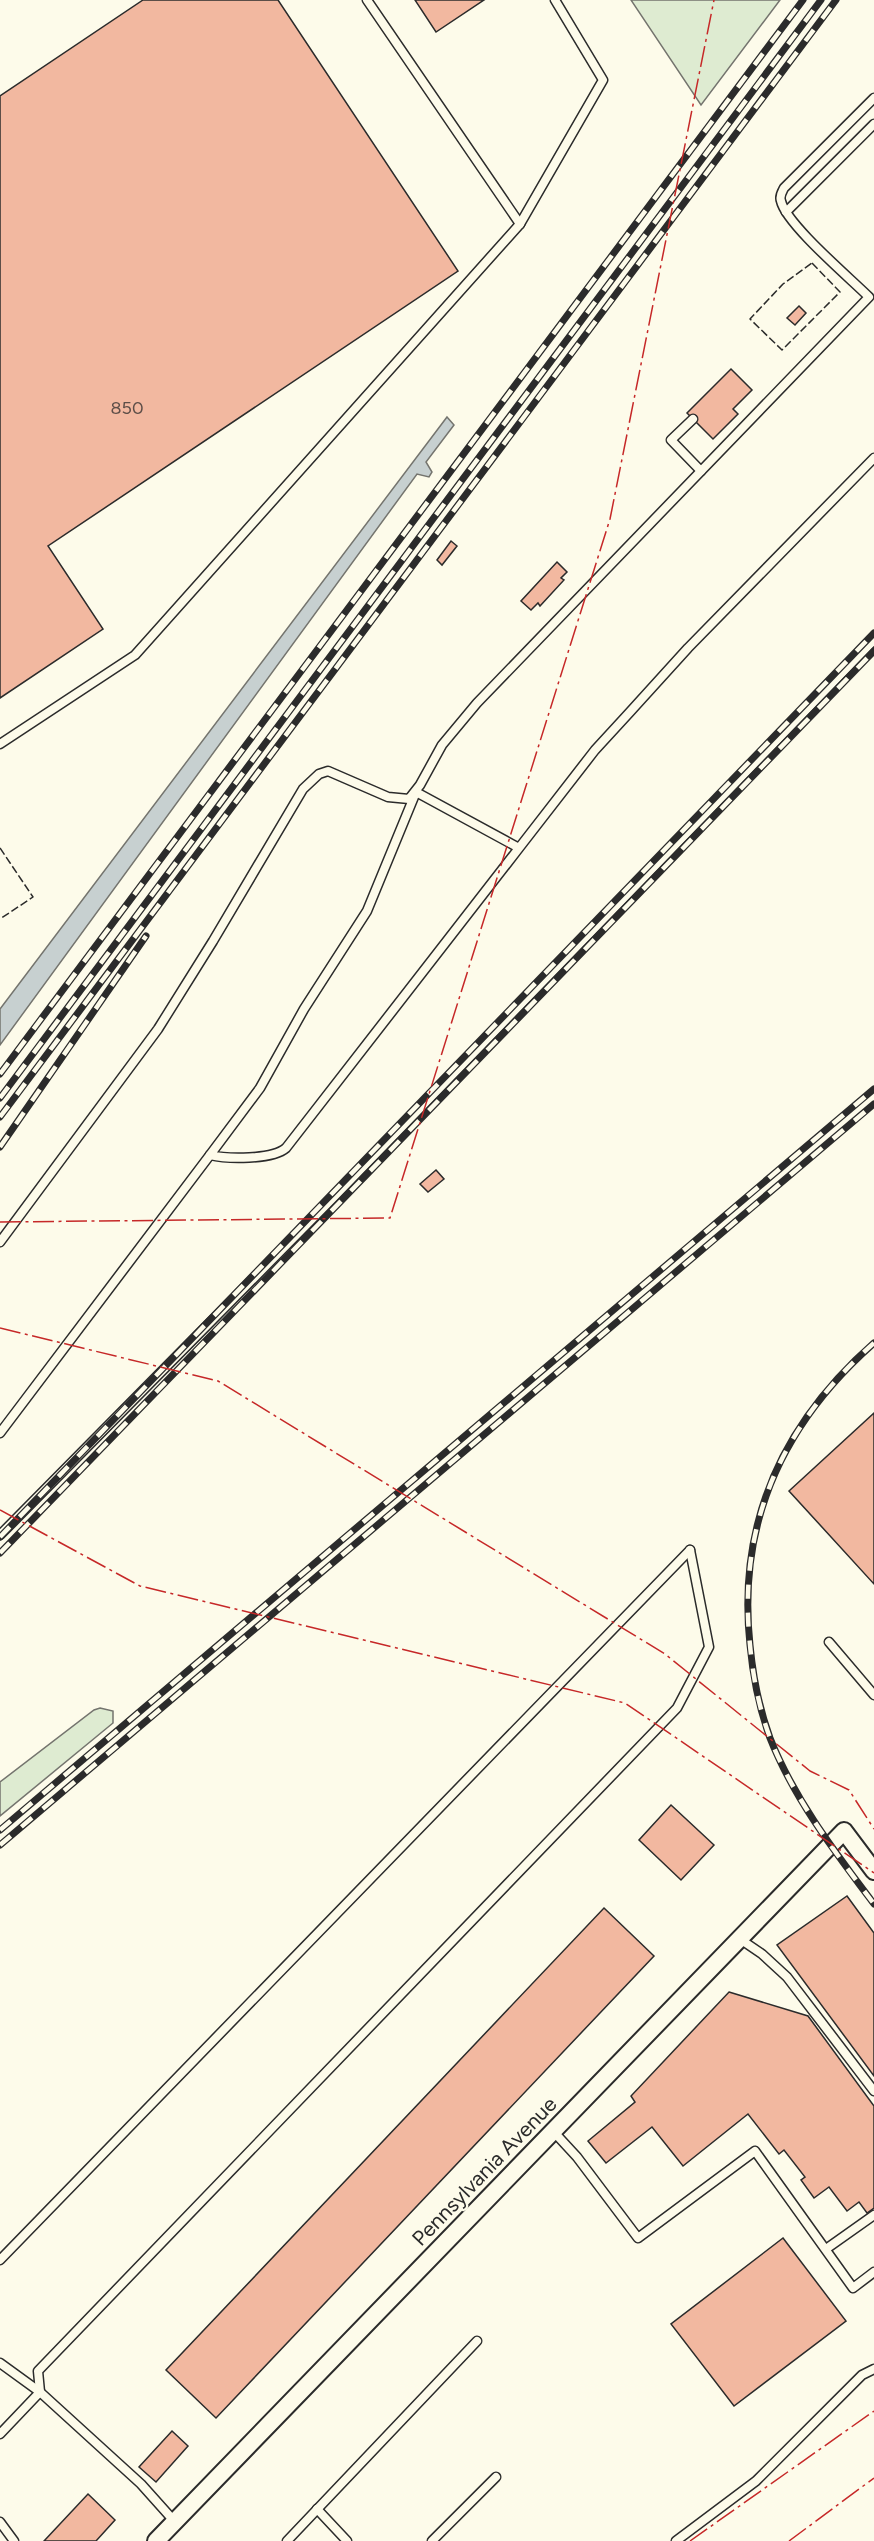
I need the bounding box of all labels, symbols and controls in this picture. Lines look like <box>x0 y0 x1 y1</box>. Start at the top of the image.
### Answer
house number: 850 <box>111 397 143 419</box>
street label: Pennsylvania Avenue <box>407 2091 561 2251</box>

